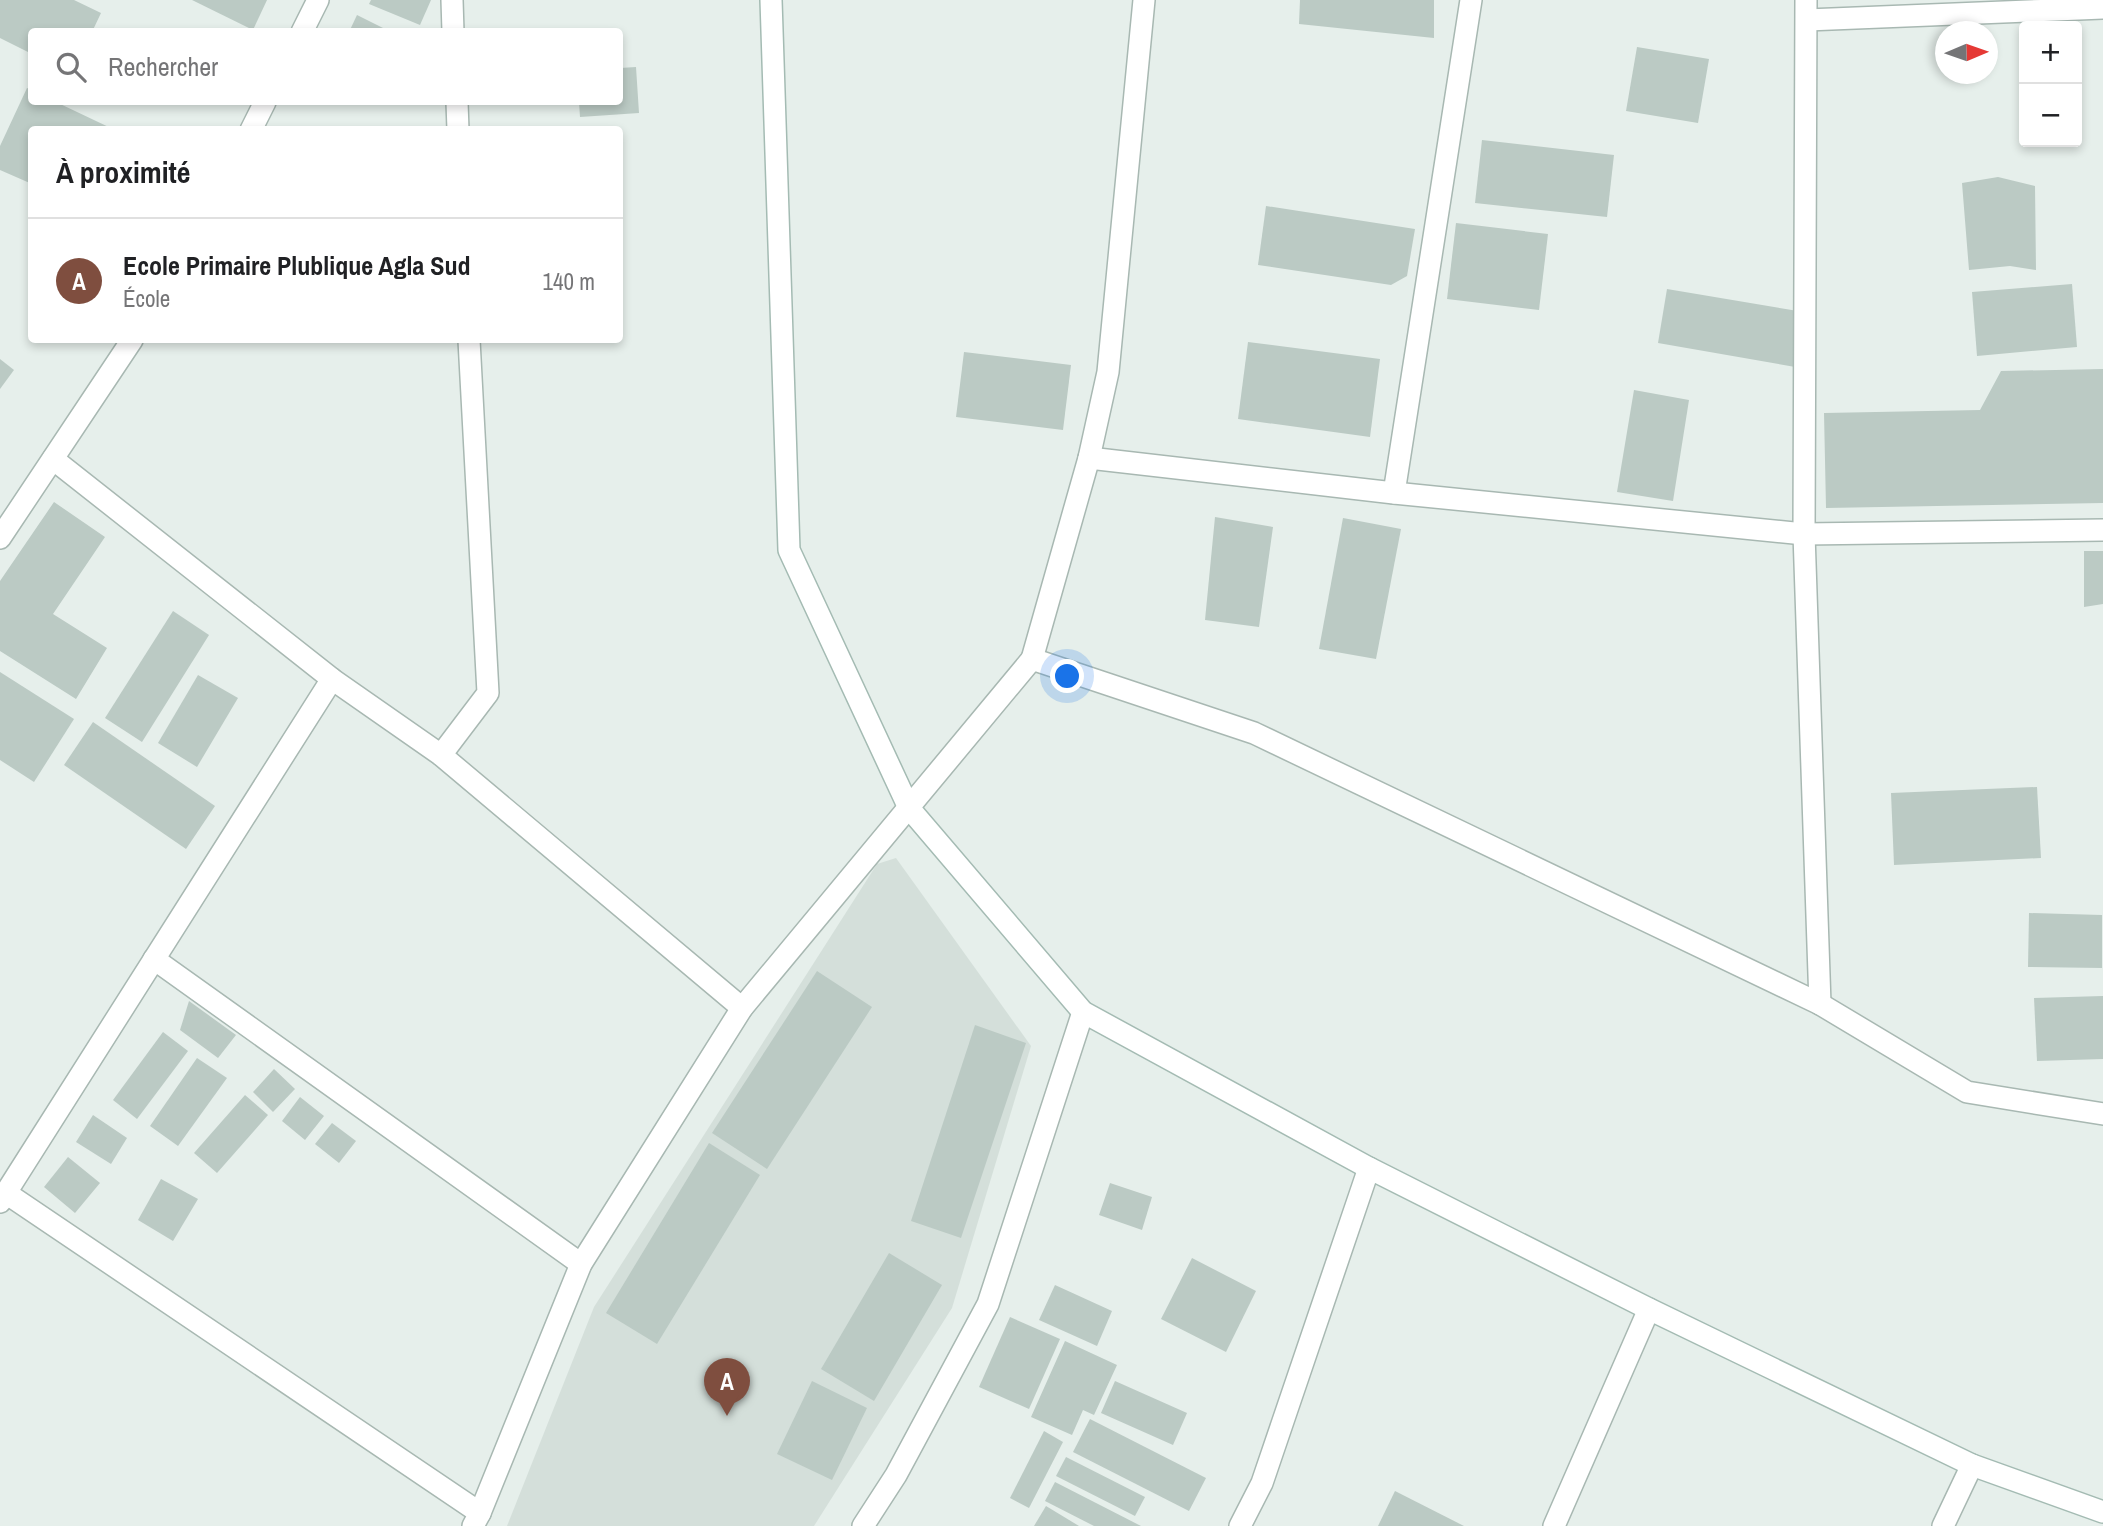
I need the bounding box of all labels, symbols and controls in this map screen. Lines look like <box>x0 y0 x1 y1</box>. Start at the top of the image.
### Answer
north arrow <box>1935 21 1998 84</box>
map controls <box>2019 21 2082 147</box>
button: + <box>2019 21 2082 84</box>
search box <box>28 28 623 105</box>
icon: search <box>52 48 90 86</box>
text: Rechercher <box>108 49 218 84</box>
button: − <box>2019 84 2082 147</box>
text: À proximité <box>56 152 190 192</box>
text: Ecole Primaire Plublique Agla Sud <box>123 248 471 283</box>
text: A <box>72 266 86 297</box>
text: 140 m <box>543 266 595 297</box>
text: École <box>123 283 170 314</box>
your location <box>1050 659 1084 693</box>
pin: A <box>704 1358 750 1416</box>

